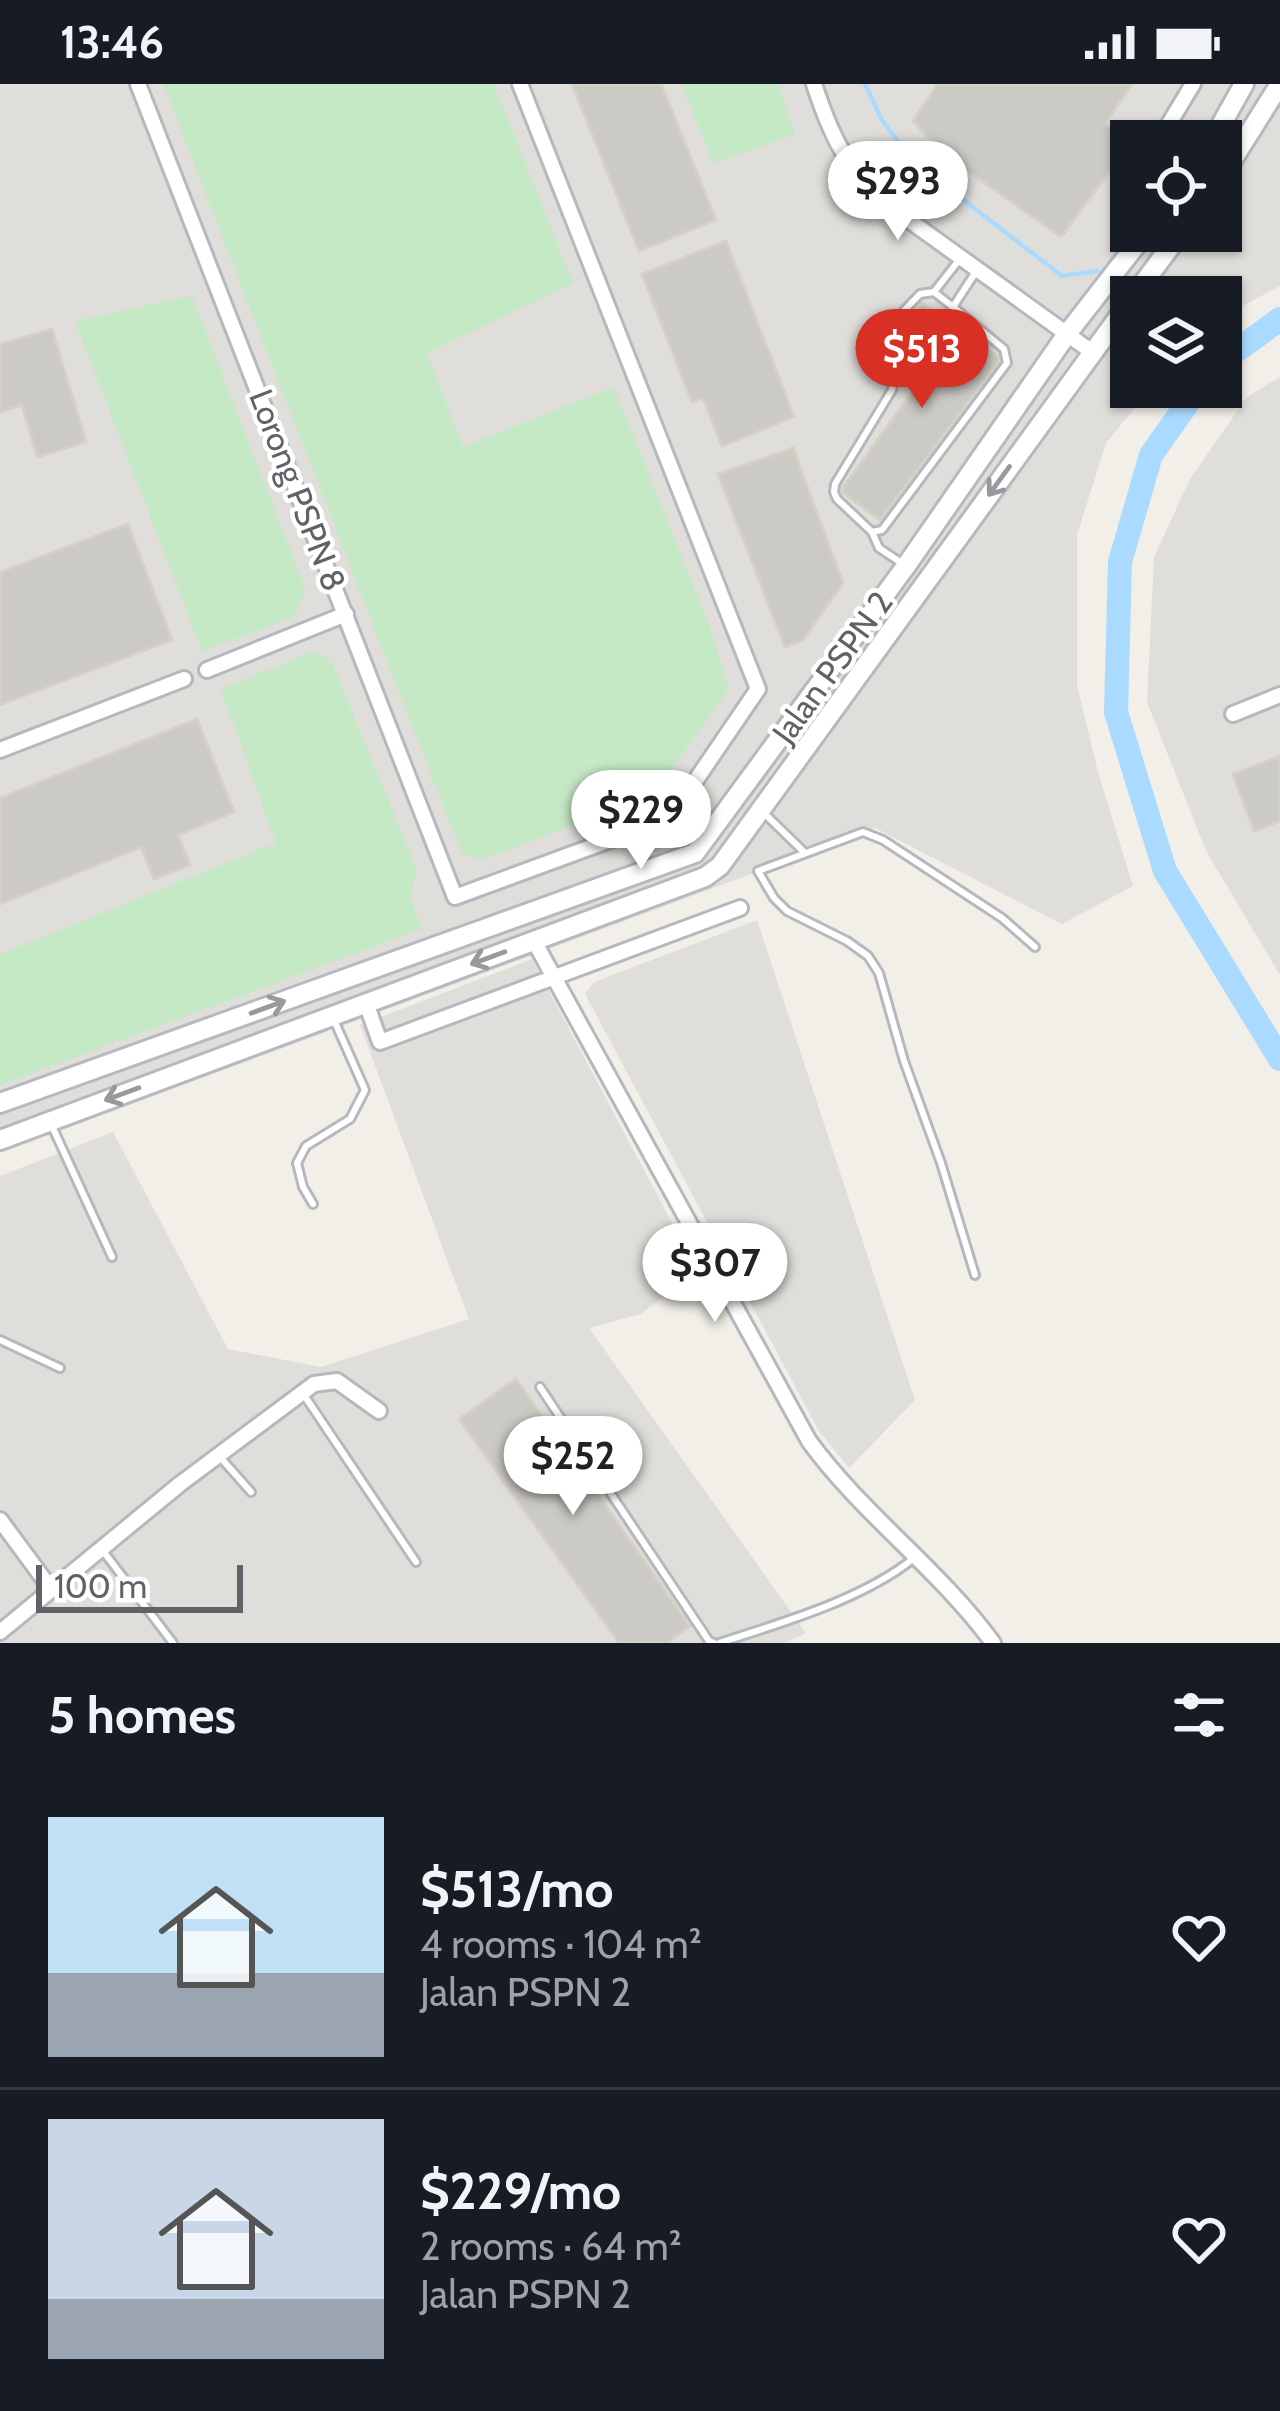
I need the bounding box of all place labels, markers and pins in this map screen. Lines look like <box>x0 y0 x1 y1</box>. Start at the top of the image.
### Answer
pin: $293 <box>827 141 969 243</box>
pin: $513 <box>851 309 993 411</box>
pin: $229 <box>570 770 712 872</box>
pin: $307 <box>644 1223 786 1325</box>
pin: $252 <box>502 1416 644 1518</box>

